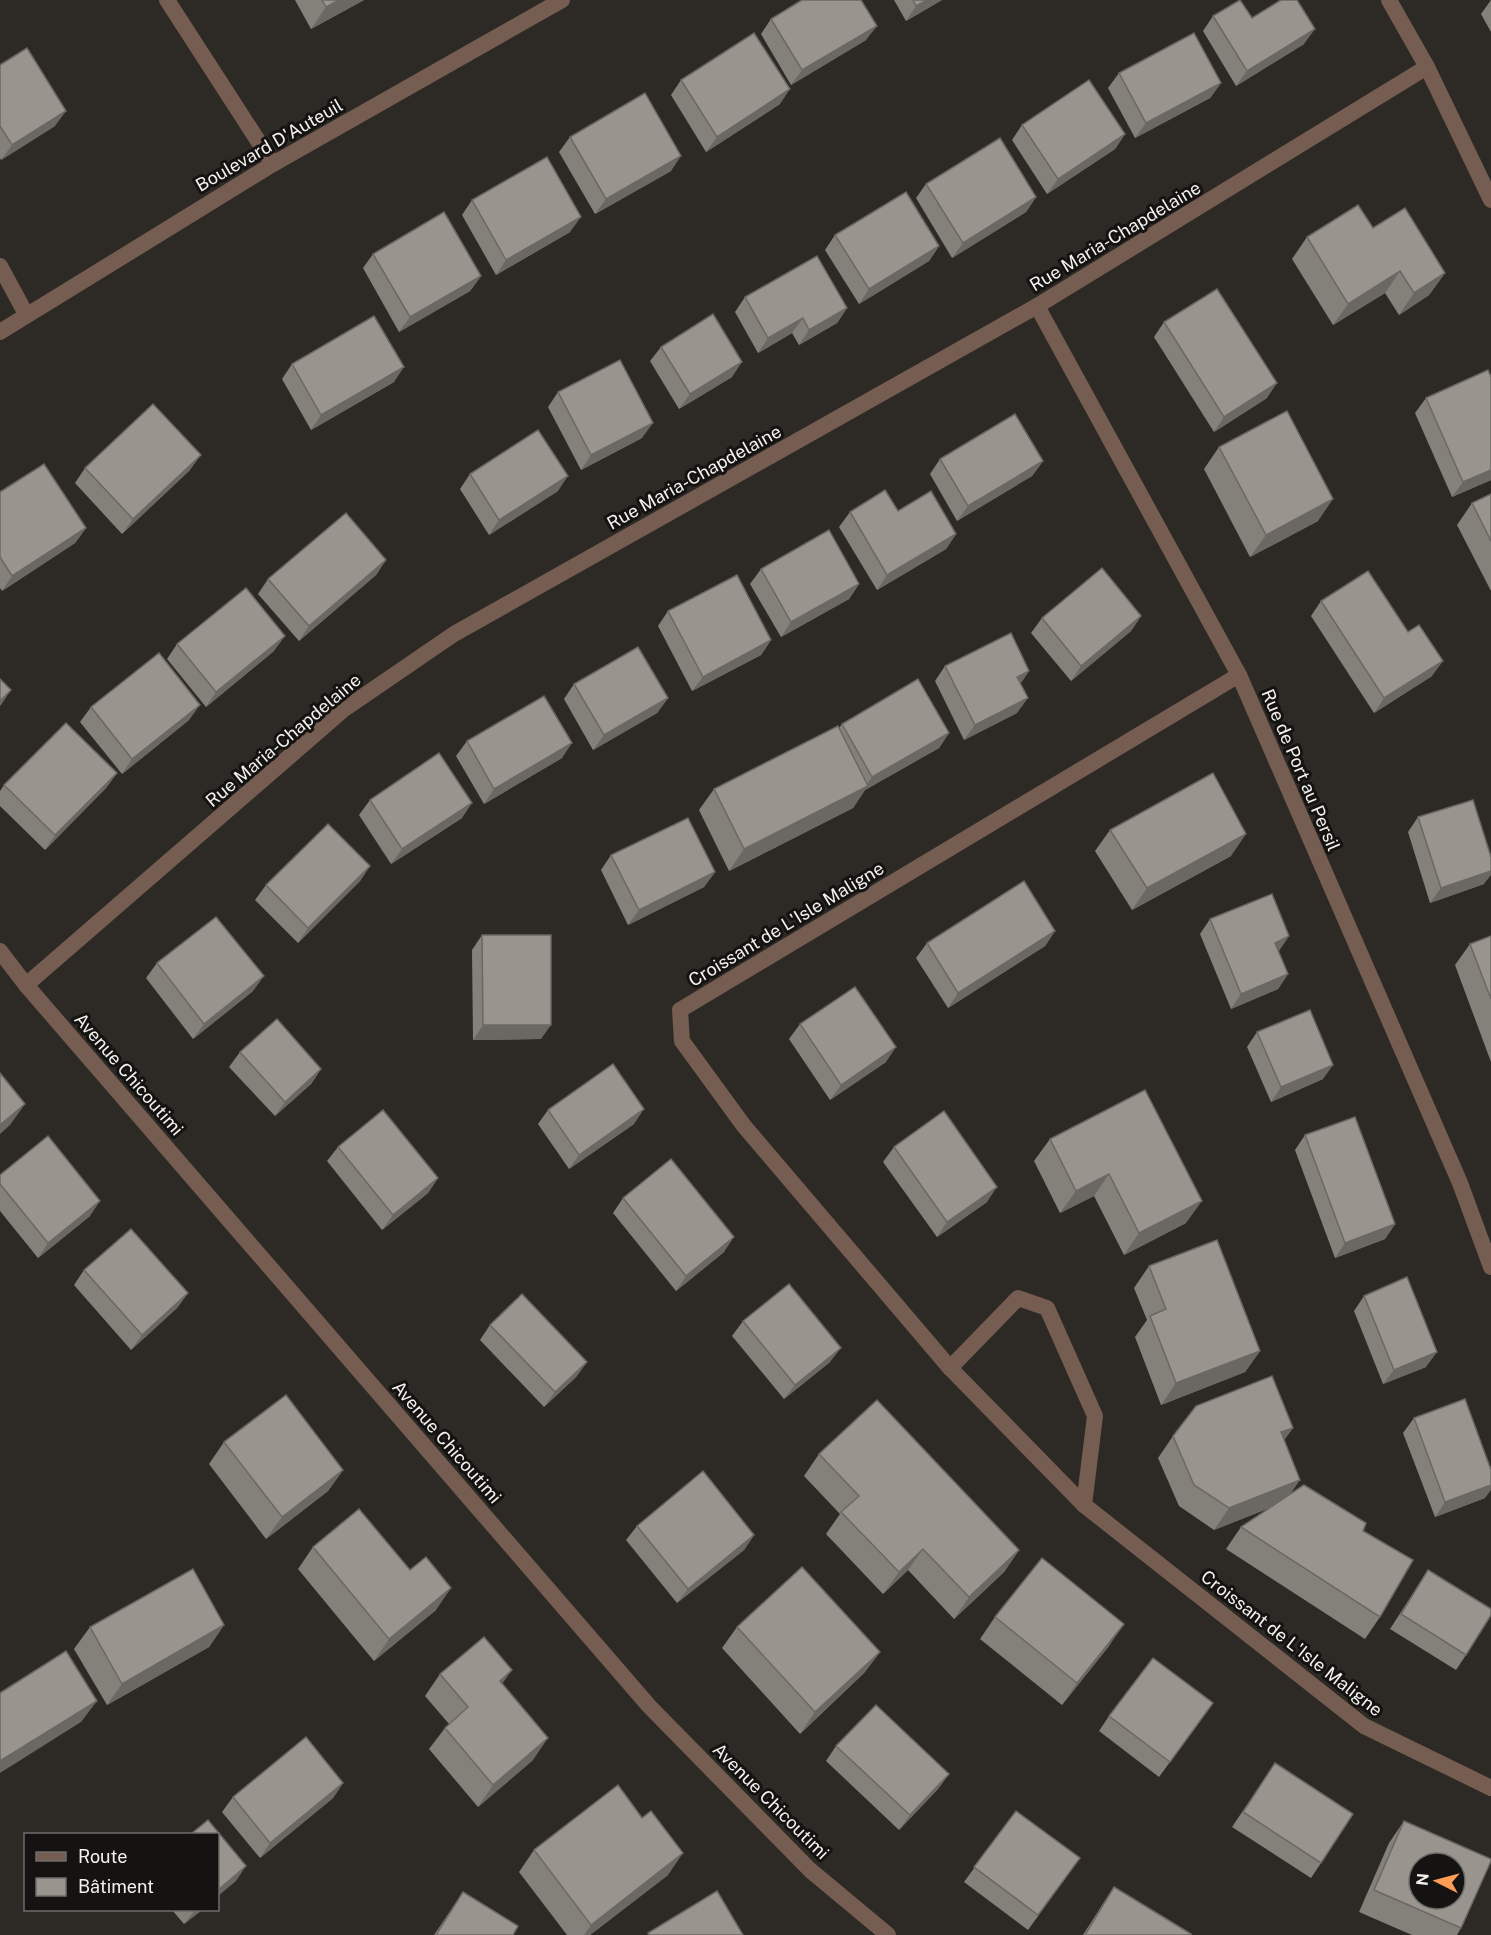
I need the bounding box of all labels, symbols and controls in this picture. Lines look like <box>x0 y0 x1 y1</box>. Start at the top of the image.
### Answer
street label: Boulevard D'Auteuil <box>192 94 346 196</box>
street label: Rue Maria-Chapdelaine <box>1026 177 1204 295</box>
street label: Rue Maria-Chapdelaine <box>603 420 785 534</box>
street label: Rue Maria-Chapdelaine <box>201 669 365 811</box>
street label: Rue de Port au Persil <box>1257 686 1345 854</box>
street label: Croissant de L'Isle Maligne <box>684 857 888 991</box>
street label: Avenue Chicoutimi <box>70 1009 188 1139</box>
street label: Avenue Chicoutimi <box>388 1377 506 1507</box>
street label: Croissant de L'Isle Maligne <box>1197 1566 1387 1720</box>
street label: Avenue Chicoutimi <box>709 1739 833 1863</box>
legend <box>24 1833 219 1911</box>
text: Route <box>78 1846 127 1867</box>
north arrow <box>1407 1851 1467 1911</box>
text: N <box>1412 1872 1433 1887</box>
text: Bâtiment <box>78 1876 154 1897</box>

